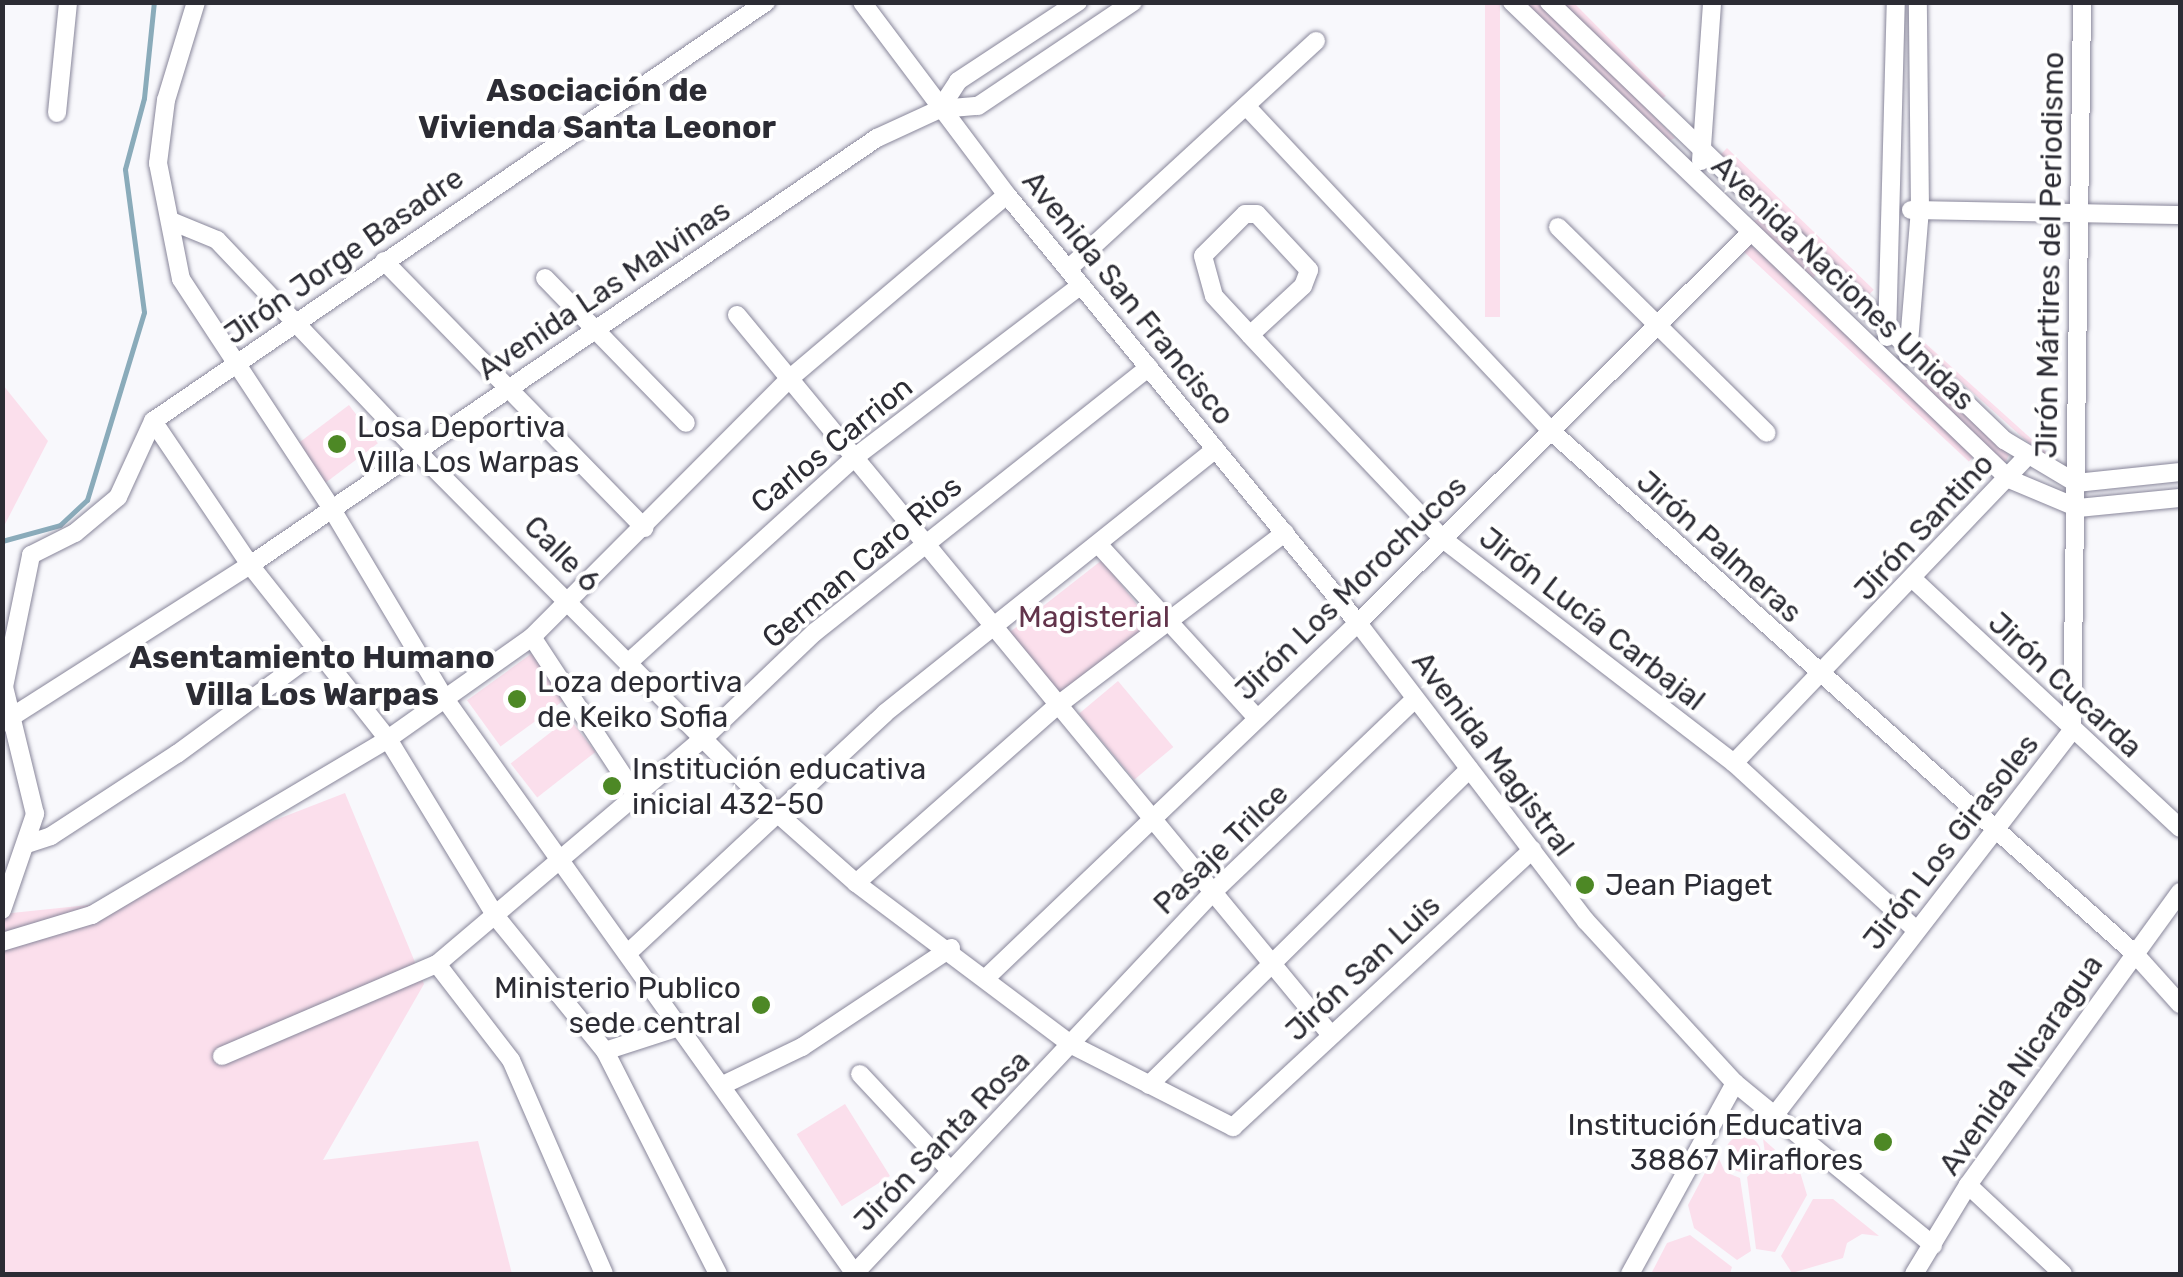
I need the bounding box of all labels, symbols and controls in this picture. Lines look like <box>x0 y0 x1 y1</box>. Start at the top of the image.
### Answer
street label: Jirón Mártires del Periodismo <box>2028 51 2072 459</box>
district label: Asociación de Vivienda Santa Leonor <box>418 72 776 147</box>
street label: Avenida Naciones Unidas <box>1704 148 1982 418</box>
street label: Jirón Jorge Basadre <box>217 160 471 352</box>
street label: Avenida San Francisco <box>1015 164 1241 432</box>
street label: Avenida Las Malvinas <box>471 192 737 388</box>
street label: Carlos Carrion <box>744 369 920 521</box>
place label: Losa Deportiva Villa Los Warpas <box>357 409 580 480</box>
marker: Losa Deportiva Villa Los Warpas <box>326 433 348 455</box>
street label: Jirón Santino <box>1847 446 2001 608</box>
street label: Jirón Palmeras <box>1629 464 1809 630</box>
street label: German Caro Rios <box>755 468 969 656</box>
street label: Jirón Los Morochucos <box>1228 468 1474 708</box>
street label: Calle 6 <box>516 508 608 600</box>
street label: Jirón Lucía Carbajal <box>1472 520 1712 718</box>
park label: Magisterial <box>1018 599 1170 635</box>
street label: Jirón Cucarda <box>1981 605 2149 765</box>
district label: Asentamiento Humano Villa Los Warpas <box>129 639 495 714</box>
street label: Avenida Magistral <box>1404 645 1582 863</box>
place label: Loza deportiva de Keiko Sofia <box>537 664 743 734</box>
marker: Loza deportiva de Keiko Sofia <box>506 688 528 710</box>
street label: Jirón Los Girasoles <box>1856 727 2046 957</box>
place label: Institución educativa inicial 432-50 <box>632 751 926 822</box>
marker: Institución educativa inicial 432-50 <box>601 775 623 797</box>
street label: Pasaje Trilce <box>1146 776 1296 922</box>
place label: Jean Piaget <box>1605 867 1772 903</box>
marker: Jean Piaget <box>1574 874 1596 896</box>
street label: Jirón San Luis <box>1278 887 1448 1049</box>
street label: Avenida Nicaragua <box>1931 948 2111 1182</box>
place label: Ministerio Publico sede central <box>494 970 741 1040</box>
marker: Ministerio Publico sede central <box>750 994 772 1016</box>
street label: Jirón Santa Rosa <box>847 1043 1037 1239</box>
place label: Institución Educativa 38867 Miraflores <box>1568 1107 1863 1178</box>
marker: Institución Educativa 38867 Miraflores <box>1872 1131 1894 1153</box>

